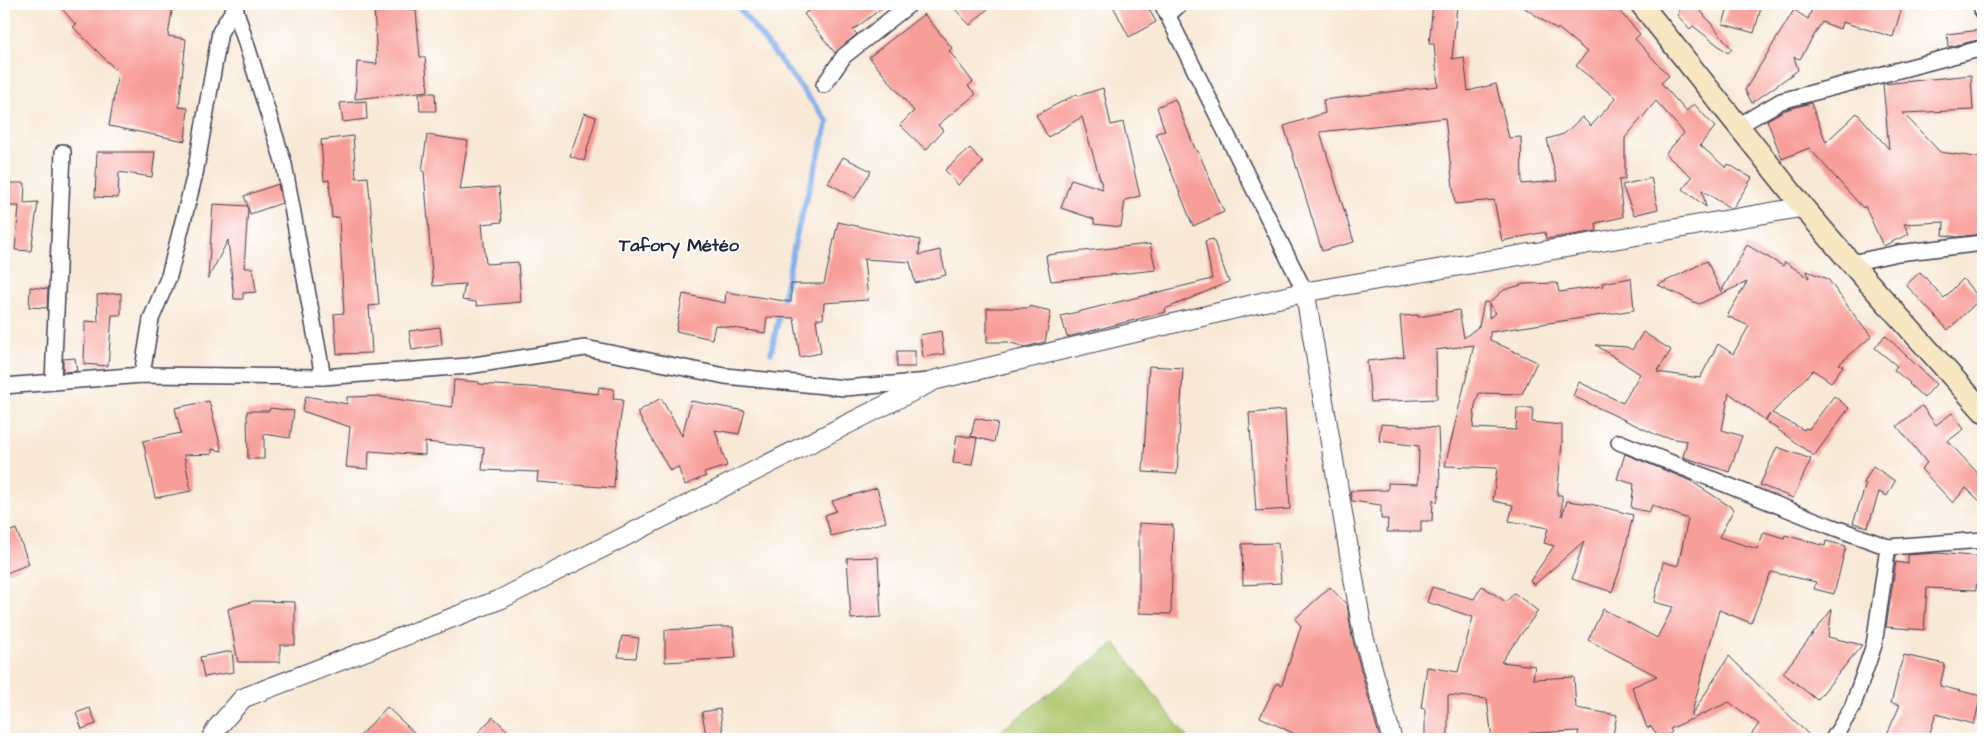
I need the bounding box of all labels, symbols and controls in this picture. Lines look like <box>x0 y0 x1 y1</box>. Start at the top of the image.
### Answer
district label: Tafory Météo <box>618 233 740 259</box>

